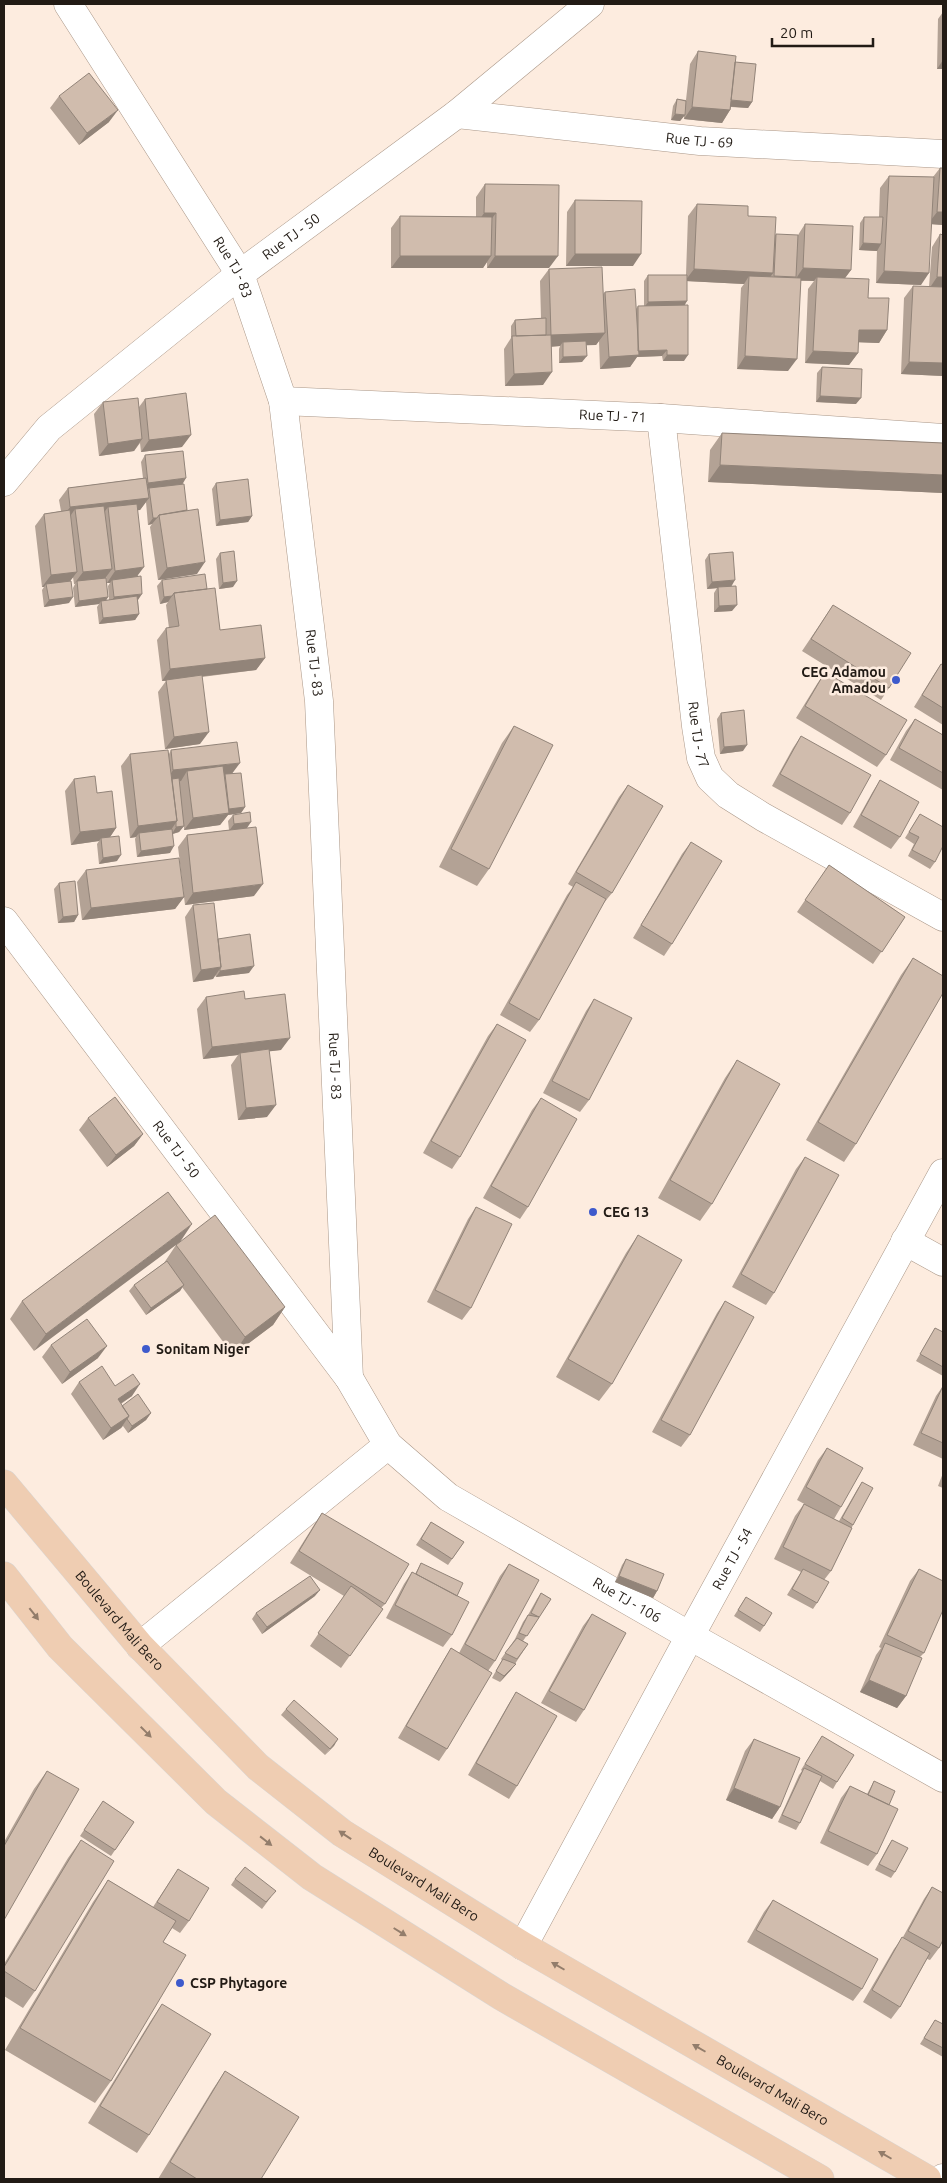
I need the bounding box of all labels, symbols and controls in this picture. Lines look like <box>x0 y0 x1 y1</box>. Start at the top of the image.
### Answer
scale bar <box>772 15 873 47</box>
text: 20 m <box>780 24 813 41</box>
street label: Rue TJ - 69 <box>665 129 734 151</box>
street label: Rue TJ - 50 <box>259 210 323 263</box>
street label: Rue TJ - 83 <box>210 234 255 300</box>
street label: Rue TJ - 71 <box>579 406 647 425</box>
street label: Rue TJ - 83 <box>302 628 326 697</box>
place label: CEG Adamou Amadou <box>801 664 886 696</box>
marker: CEG Adamou Amadou <box>890 674 902 686</box>
street label: Rue TJ - 77 <box>685 700 713 771</box>
street label: Rue TJ - 83 <box>326 1032 345 1100</box>
street label: Rue TJ - 50 <box>150 1117 203 1181</box>
place label: CEG 13 <box>603 1204 649 1220</box>
marker: CEG 13 <box>587 1206 599 1218</box>
place label: Sonitam Niger <box>156 1341 250 1357</box>
marker: Sonitam Niger <box>140 1343 152 1355</box>
street label: Rue TJ - 54 <box>709 1525 755 1592</box>
street label: Boulevard Mali Bero <box>72 1567 167 1674</box>
street label: Rue TJ - 106 <box>590 1574 664 1626</box>
one-way arrow <box>29 1607 39 1621</box>
one-way arrow <box>139 1726 151 1738</box>
one-way arrow <box>339 1830 352 1840</box>
one-way arrow <box>259 1835 272 1846</box>
street label: Boulevard Mali Bero <box>366 1844 482 1925</box>
one-way arrow <box>393 1928 407 1937</box>
one-way arrow <box>551 1962 565 1971</box>
place label: CSP Phytagore <box>190 1975 287 1991</box>
marker: CSP Phytagore <box>174 1977 186 1989</box>
one-way arrow <box>692 2043 705 2052</box>
street label: Boulevard Mali Bero <box>714 2051 832 2129</box>
one-way arrow <box>878 2151 893 2159</box>

